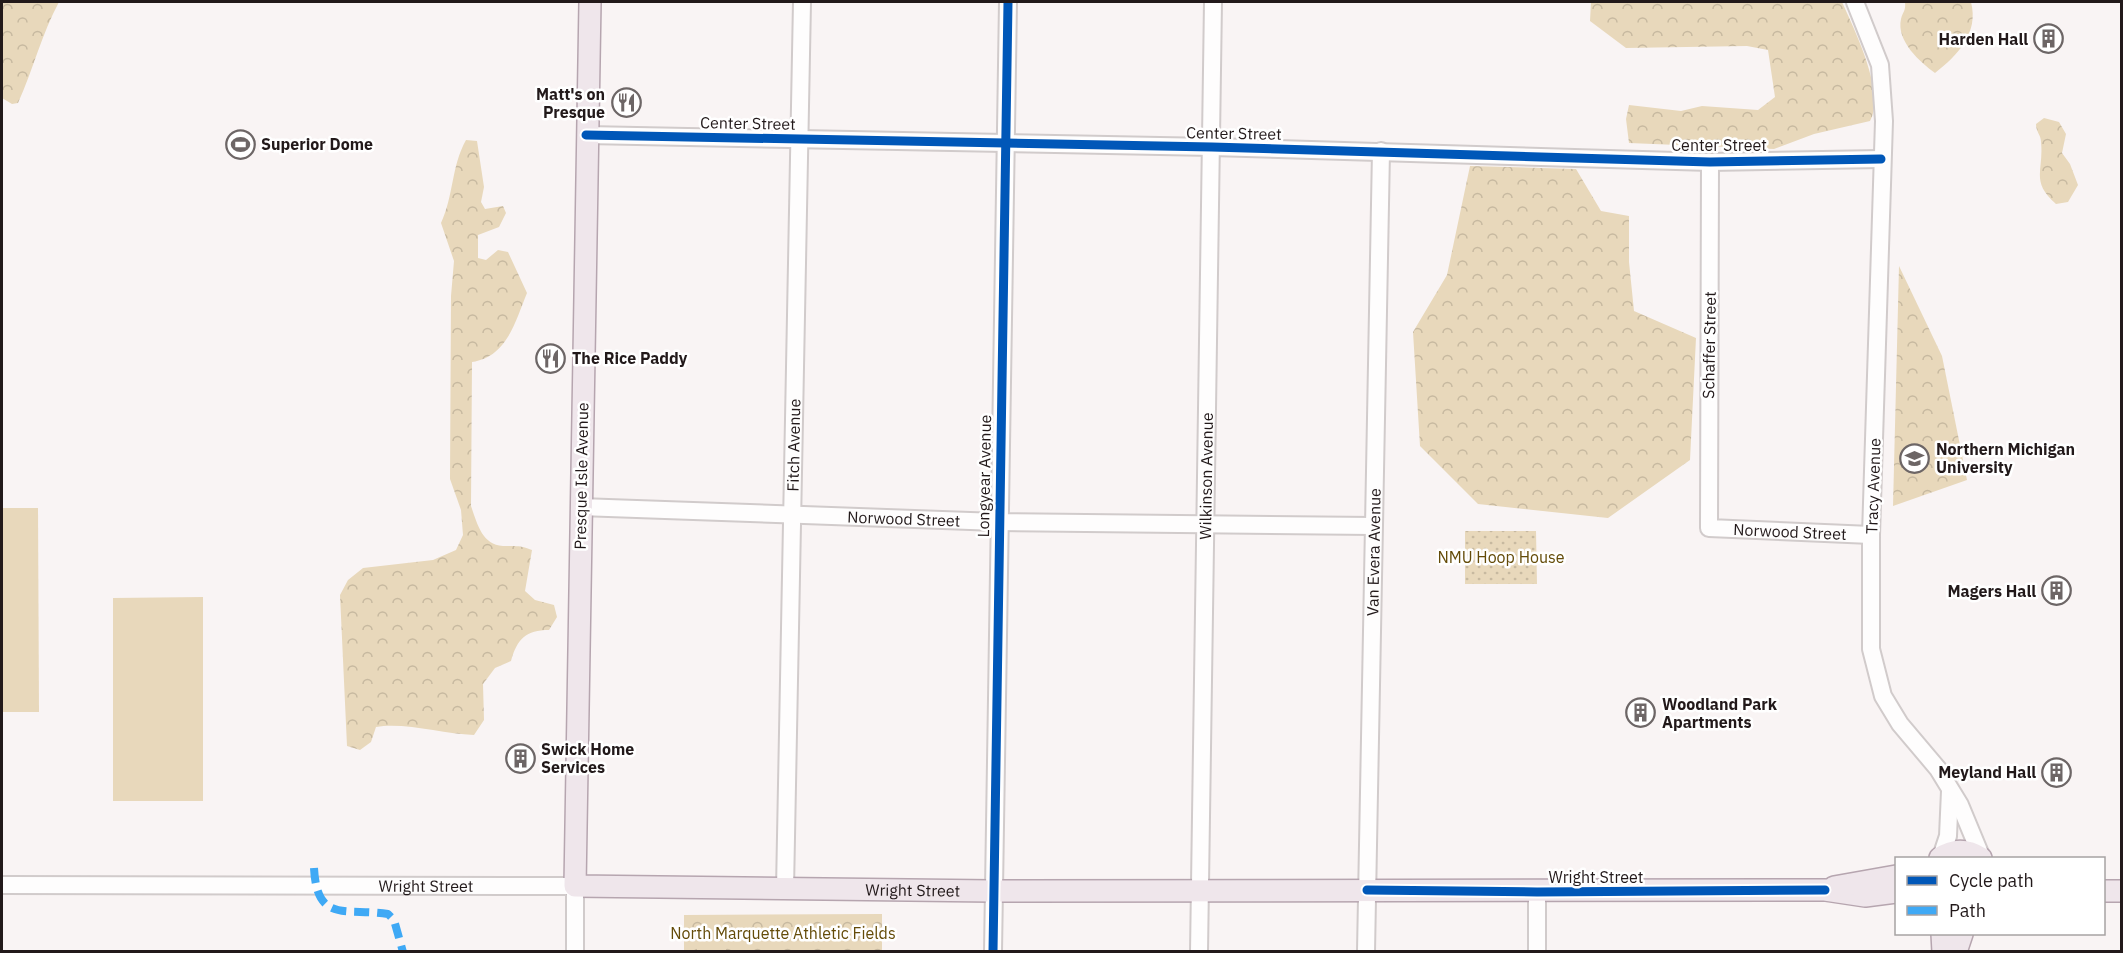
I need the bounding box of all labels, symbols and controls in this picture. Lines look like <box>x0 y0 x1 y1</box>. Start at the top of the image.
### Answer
building icon: Harden Hall <box>2033 23 2065 55</box>
place label: Harden Hall <box>1939 29 2028 49</box>
place label: Matt's on Presque <box>536 84 605 122</box>
restaurant icon: Matt's on Presque <box>610 87 642 119</box>
street label: Center Street <box>700 112 796 134</box>
street label: Center Street <box>1186 122 1282 144</box>
sports icon: Superior Dome <box>224 128 256 160</box>
place label: Superior Dome <box>261 134 373 154</box>
street label: Center Street <box>1671 135 1767 155</box>
street label: Schaffer Street <box>1698 291 1720 399</box>
restaurant icon: The Rice Paddy <box>535 342 567 374</box>
place label: The Rice Paddy <box>572 348 688 368</box>
street label: Fitch Avenue <box>783 398 804 492</box>
street label: Presque Isle Avenue <box>570 402 592 550</box>
street label: Wilkinson Avenue <box>1195 412 1217 540</box>
street label: Longyear Avenue <box>973 414 995 538</box>
street label: Tracy Avenue <box>1861 437 1885 534</box>
place label: Northern Michigan University <box>1936 439 2075 477</box>
school or university icon: Northern Michigan University <box>1899 442 1931 474</box>
street label: Van Evera Avenue <box>1362 488 1385 616</box>
street label: Norwood Street <box>847 507 961 531</box>
street label: Norwood Street <box>1733 519 1847 544</box>
park label: NMU Hoop House <box>1437 547 1565 567</box>
building icon: Magers Hall <box>2041 575 2073 607</box>
place label: Magers Hall <box>1948 581 2036 601</box>
place label: Woodland Park Apartments <box>1662 694 1778 732</box>
building icon: Woodland Park Apartments <box>1625 697 1657 729</box>
place label: Swick Home Services <box>541 739 634 777</box>
building icon: Swick Home Services <box>504 742 536 774</box>
building icon: Meyland Hall <box>2041 756 2073 788</box>
place label: Meyland Hall <box>1938 762 2036 782</box>
legend <box>1895 857 2105 935</box>
street label: Wright Street <box>1549 867 1643 887</box>
text: Cycle path <box>1949 869 2034 892</box>
street label: Wright Street <box>379 876 473 896</box>
street label: Wright Street <box>865 879 960 901</box>
text: Path <box>1949 899 1986 922</box>
park label: North Marquette Athletic Fields <box>670 923 896 943</box>

